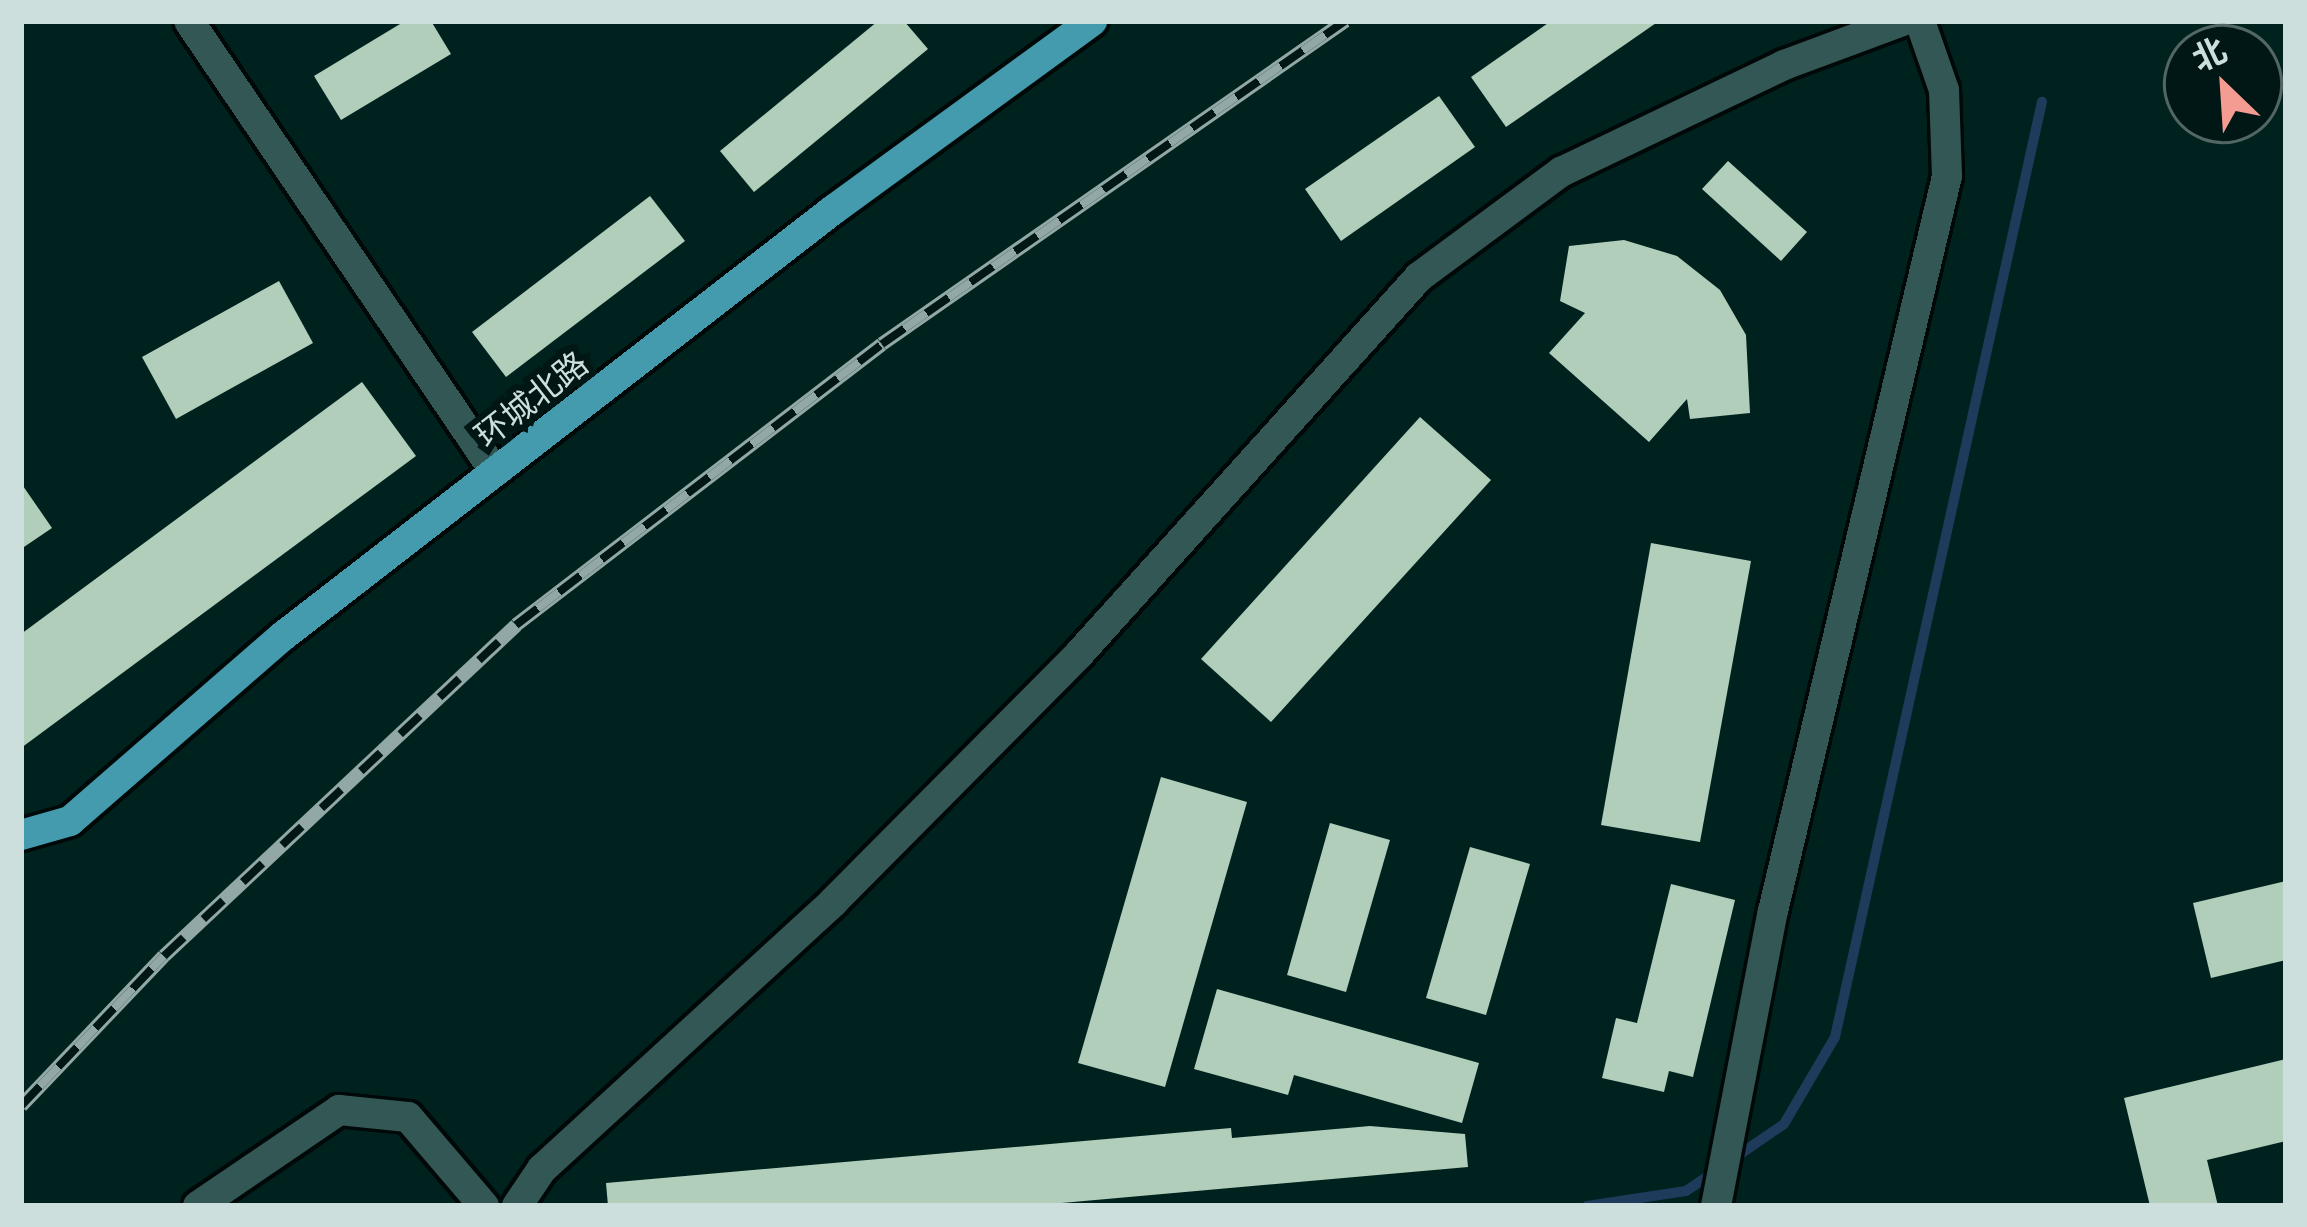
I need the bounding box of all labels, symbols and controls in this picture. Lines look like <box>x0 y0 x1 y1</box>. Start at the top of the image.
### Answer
north arrow <box>2163 24 2283 144</box>
text: 北 <box>2184 26 2233 81</box>
street label: 环城北路 <box>467 343 595 455</box>

